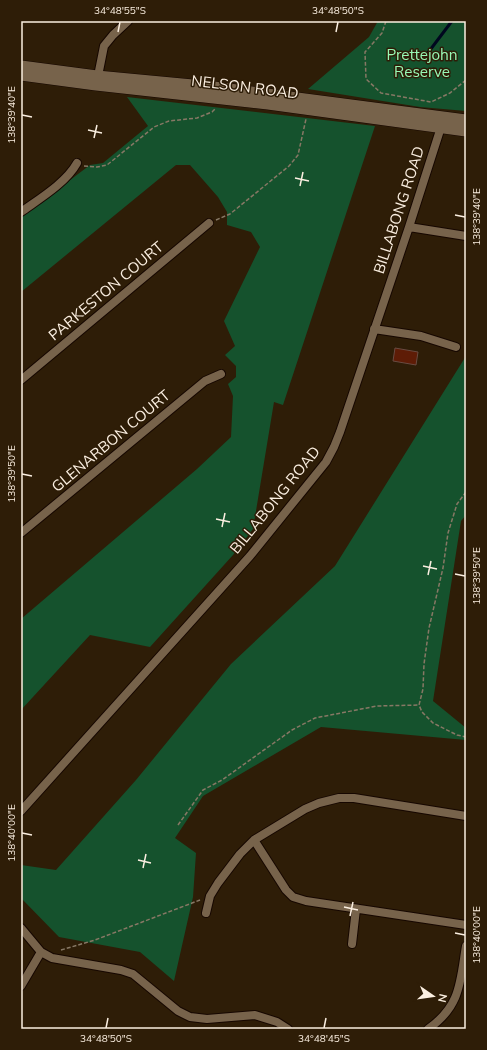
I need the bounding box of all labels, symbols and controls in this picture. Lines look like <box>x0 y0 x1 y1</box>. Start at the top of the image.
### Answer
text: 34°48'55"S <box>94 4 146 17</box>
text: 34°48'50"S <box>312 4 364 17</box>
park label: Prettejohn Reserve <box>386 45 458 81</box>
street label: NELSON ROAD <box>190 70 300 103</box>
text: 138°39'40"E <box>5 86 18 144</box>
street label: BILLABONG ROAD <box>369 144 428 276</box>
text: 138°39'40"E <box>470 188 483 246</box>
street label: PARKESTON COURT <box>44 237 167 344</box>
street label: GLENARBON COURT <box>47 385 174 496</box>
street label: BILLABONG ROAD <box>225 442 324 557</box>
text: 138°39'50"E <box>5 445 18 503</box>
text: 138°39'50"E <box>470 547 483 605</box>
text: 138°40'00"E <box>5 804 18 862</box>
text: 138°40'00"E <box>470 906 483 964</box>
north arrow <box>413 976 453 1016</box>
text: N <box>435 993 450 1004</box>
text: 34°48'50"S <box>80 1032 132 1045</box>
text: 34°48'45"S <box>298 1032 350 1045</box>

